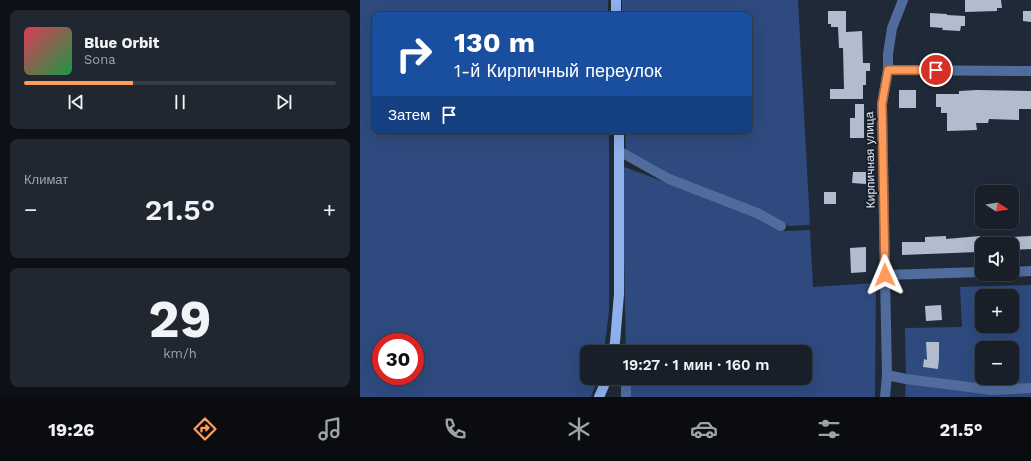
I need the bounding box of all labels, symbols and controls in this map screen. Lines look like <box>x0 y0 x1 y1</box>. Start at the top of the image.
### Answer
text: 130 m <box>454 26 535 59</box>
icon: right <box>388 28 440 80</box>
text: Blue Orbit <box>84 34 159 52</box>
text: Sona <box>84 52 116 67</box>
pin <box>919 53 953 87</box>
icon: arrive <box>925 59 947 81</box>
text: 1-й Кирпичный переулок <box>454 60 662 81</box>
icon: previous <box>65 91 87 113</box>
icon: pause <box>169 91 191 113</box>
icon: next <box>273 91 295 113</box>
icon: arrive <box>438 104 460 126</box>
text: Затем <box>388 106 430 124</box>
street label: Кирпичная улица <box>862 111 878 208</box>
text: Климат <box>24 172 68 187</box>
north arrow <box>975 185 1019 229</box>
map controls <box>975 185 1019 385</box>
text: 21.5° <box>145 192 215 227</box>
text: − <box>24 197 37 222</box>
text: + <box>323 197 336 222</box>
button: sound <box>975 237 1019 281</box>
position arrow <box>864 254 906 296</box>
text: 29 <box>148 289 212 350</box>
button: + <box>975 289 1019 333</box>
speed limit sign: 30 <box>372 333 424 385</box>
button: − <box>975 341 1019 385</box>
text: km/h <box>163 346 197 361</box>
text: 19:27 · 1 мин · 160 m <box>623 356 769 374</box>
icon: directions <box>191 415 219 443</box>
icon: music <box>316 415 344 443</box>
icon: phone <box>441 415 469 443</box>
icon: climate <box>565 415 593 443</box>
icon: car <box>690 415 718 443</box>
icon: filters <box>815 415 843 443</box>
text: 19:26 <box>48 419 94 440</box>
text: 21.5° <box>940 419 983 440</box>

